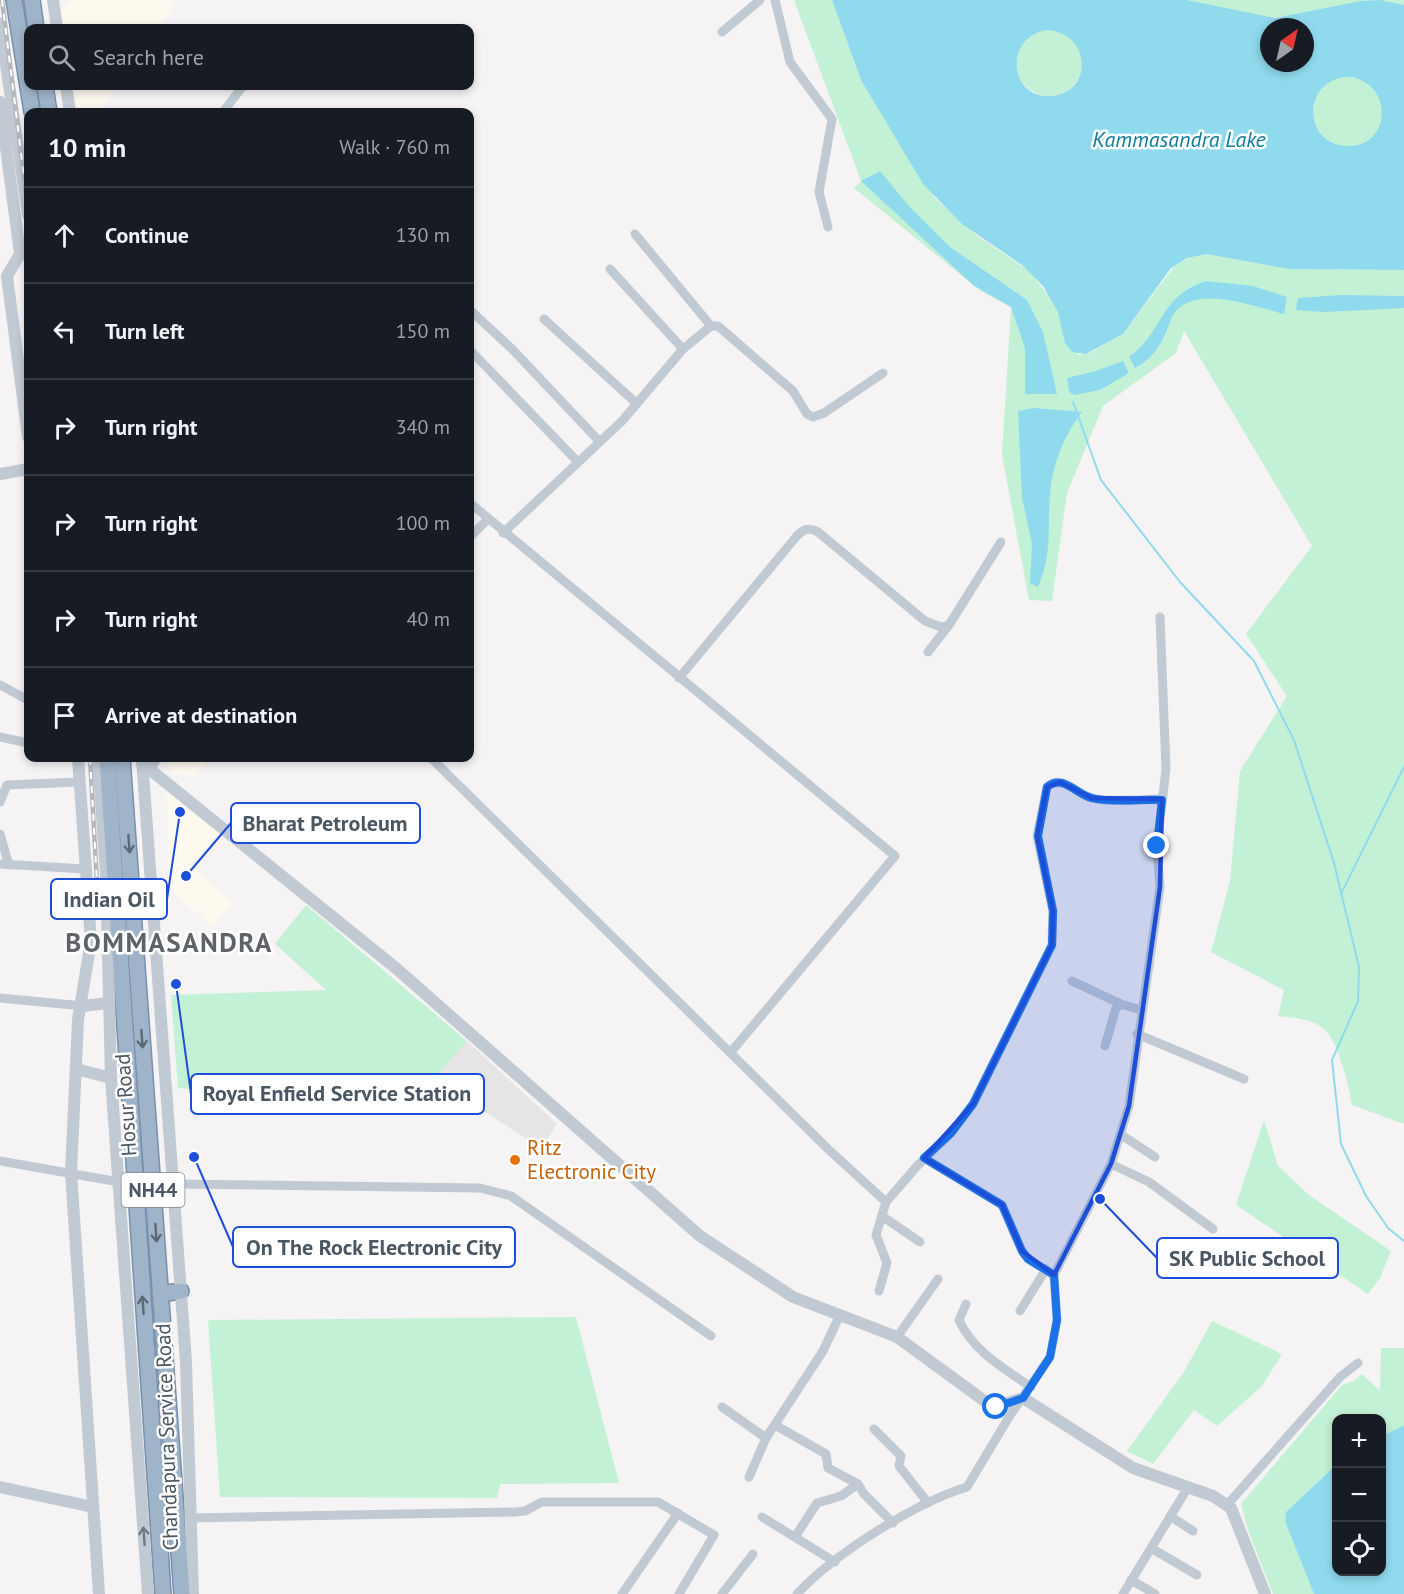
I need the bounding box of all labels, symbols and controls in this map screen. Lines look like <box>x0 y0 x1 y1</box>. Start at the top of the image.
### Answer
north arrow <box>1260 18 1314 72</box>
search box <box>24 24 474 90</box>
icon: search <box>45 41 78 74</box>
text: Search here <box>93 43 204 71</box>
water label: Kammasandra Lake <box>1092 125 1266 153</box>
text: 10 min <box>48 131 126 164</box>
text: Walk · 760 m <box>339 134 450 160</box>
icon: ahead <box>48 219 81 252</box>
text: Continue <box>105 221 189 249</box>
text: 130 m <box>396 222 450 248</box>
icon: left <box>48 315 81 348</box>
text: Turn left <box>105 317 185 345</box>
text: 150 m <box>396 318 450 344</box>
icon: right <box>48 411 81 444</box>
text: Turn right <box>105 413 197 441</box>
text: 340 m <box>396 414 450 440</box>
icon: right <box>48 507 81 540</box>
text: Turn right <box>105 509 197 537</box>
text: 100 m <box>396 510 450 536</box>
icon: right <box>48 603 81 636</box>
text: Turn right <box>105 605 197 633</box>
text: 40 m <box>407 606 450 632</box>
icon: arrive <box>48 699 81 732</box>
text: Arrive at destination <box>105 701 297 729</box>
callout: Bharat Petroleum <box>231 803 420 843</box>
text: Bharat Petroleum <box>242 809 408 837</box>
route end <box>1143 832 1169 858</box>
one-way arrow <box>123 834 134 854</box>
callout: Indian Oil <box>51 879 167 919</box>
text: Indian Oil <box>63 885 155 913</box>
district label: BOMMASANDRA <box>65 925 273 959</box>
one-way arrow <box>137 1028 148 1048</box>
street label: Hosur Road <box>108 1053 143 1157</box>
callout: Royal Enfield Service Station <box>191 1074 484 1114</box>
text: Royal Enfield Service Station <box>203 1079 471 1107</box>
place label: Ritz Electronic City <box>527 1134 656 1185</box>
marker: Ritz Electronic City <box>508 1153 522 1167</box>
road number: NH44 <box>122 1173 184 1207</box>
one-way arrow <box>151 1223 162 1243</box>
callout: On The Rock Electronic City <box>233 1227 515 1267</box>
text: On The Rock Electronic City <box>246 1233 502 1261</box>
callout: SK Public School <box>1157 1238 1338 1278</box>
text: SK Public School <box>1169 1244 1326 1272</box>
one-way arrow <box>138 1296 149 1316</box>
street label: Chandapura Service Road <box>149 1323 184 1551</box>
route start <box>982 1393 1008 1419</box>
map controls <box>1332 1414 1386 1576</box>
button: + <box>1332 1414 1386 1468</box>
button: − <box>1332 1468 1386 1522</box>
button: locate <box>1332 1522 1386 1576</box>
one-way arrow <box>138 1526 149 1546</box>

